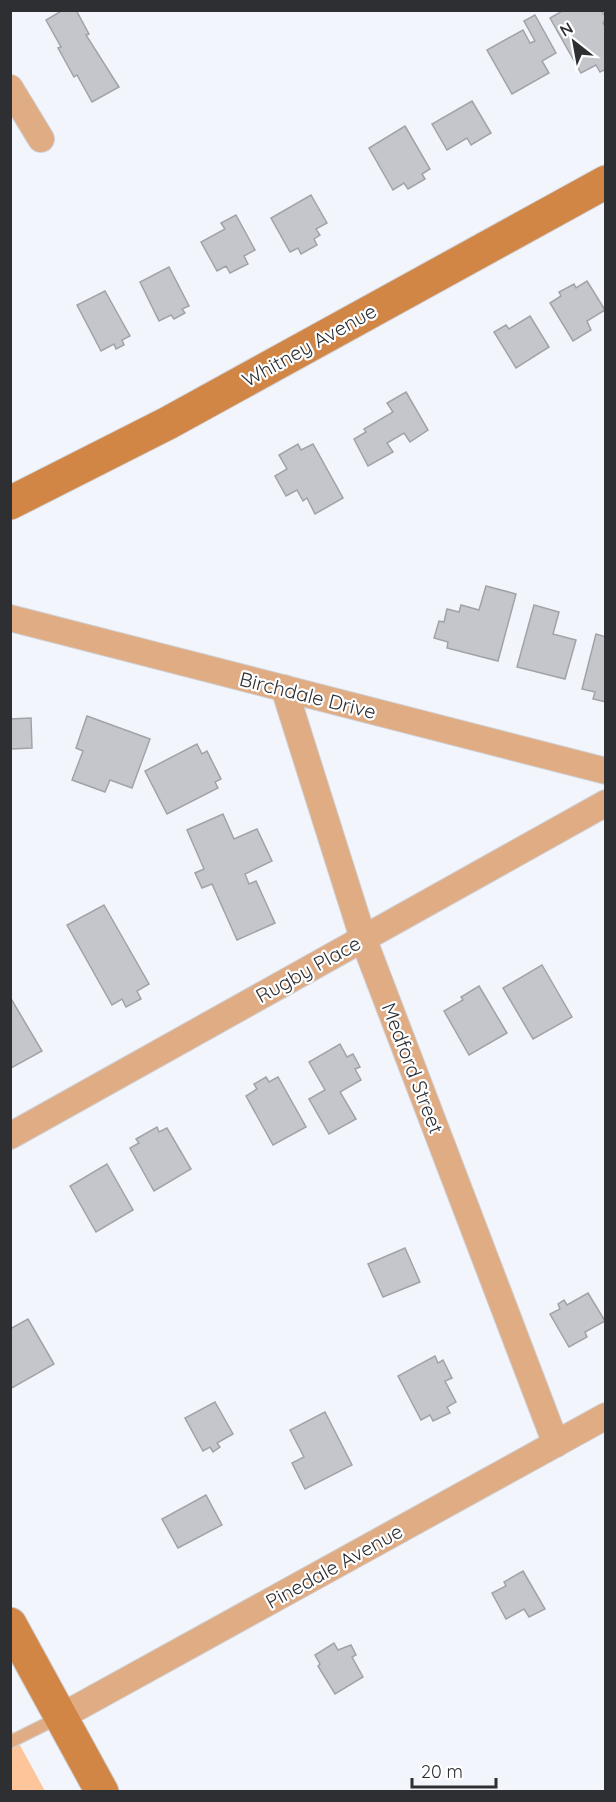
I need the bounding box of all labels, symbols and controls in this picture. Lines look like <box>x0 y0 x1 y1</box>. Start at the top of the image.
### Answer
north arrow <box>544 12 604 72</box>
text: N <box>556 18 576 41</box>
street label: Whitney Avenue <box>237 298 381 392</box>
street label: Birchdale Drive <box>237 666 379 724</box>
street label: Rugby Place <box>251 930 365 1008</box>
street label: Medford Street <box>377 999 449 1137</box>
street label: Pinedale Avenue <box>261 1518 407 1614</box>
scale bar <box>412 1751 496 1789</box>
text: 20 m <box>421 1760 463 1783</box>

